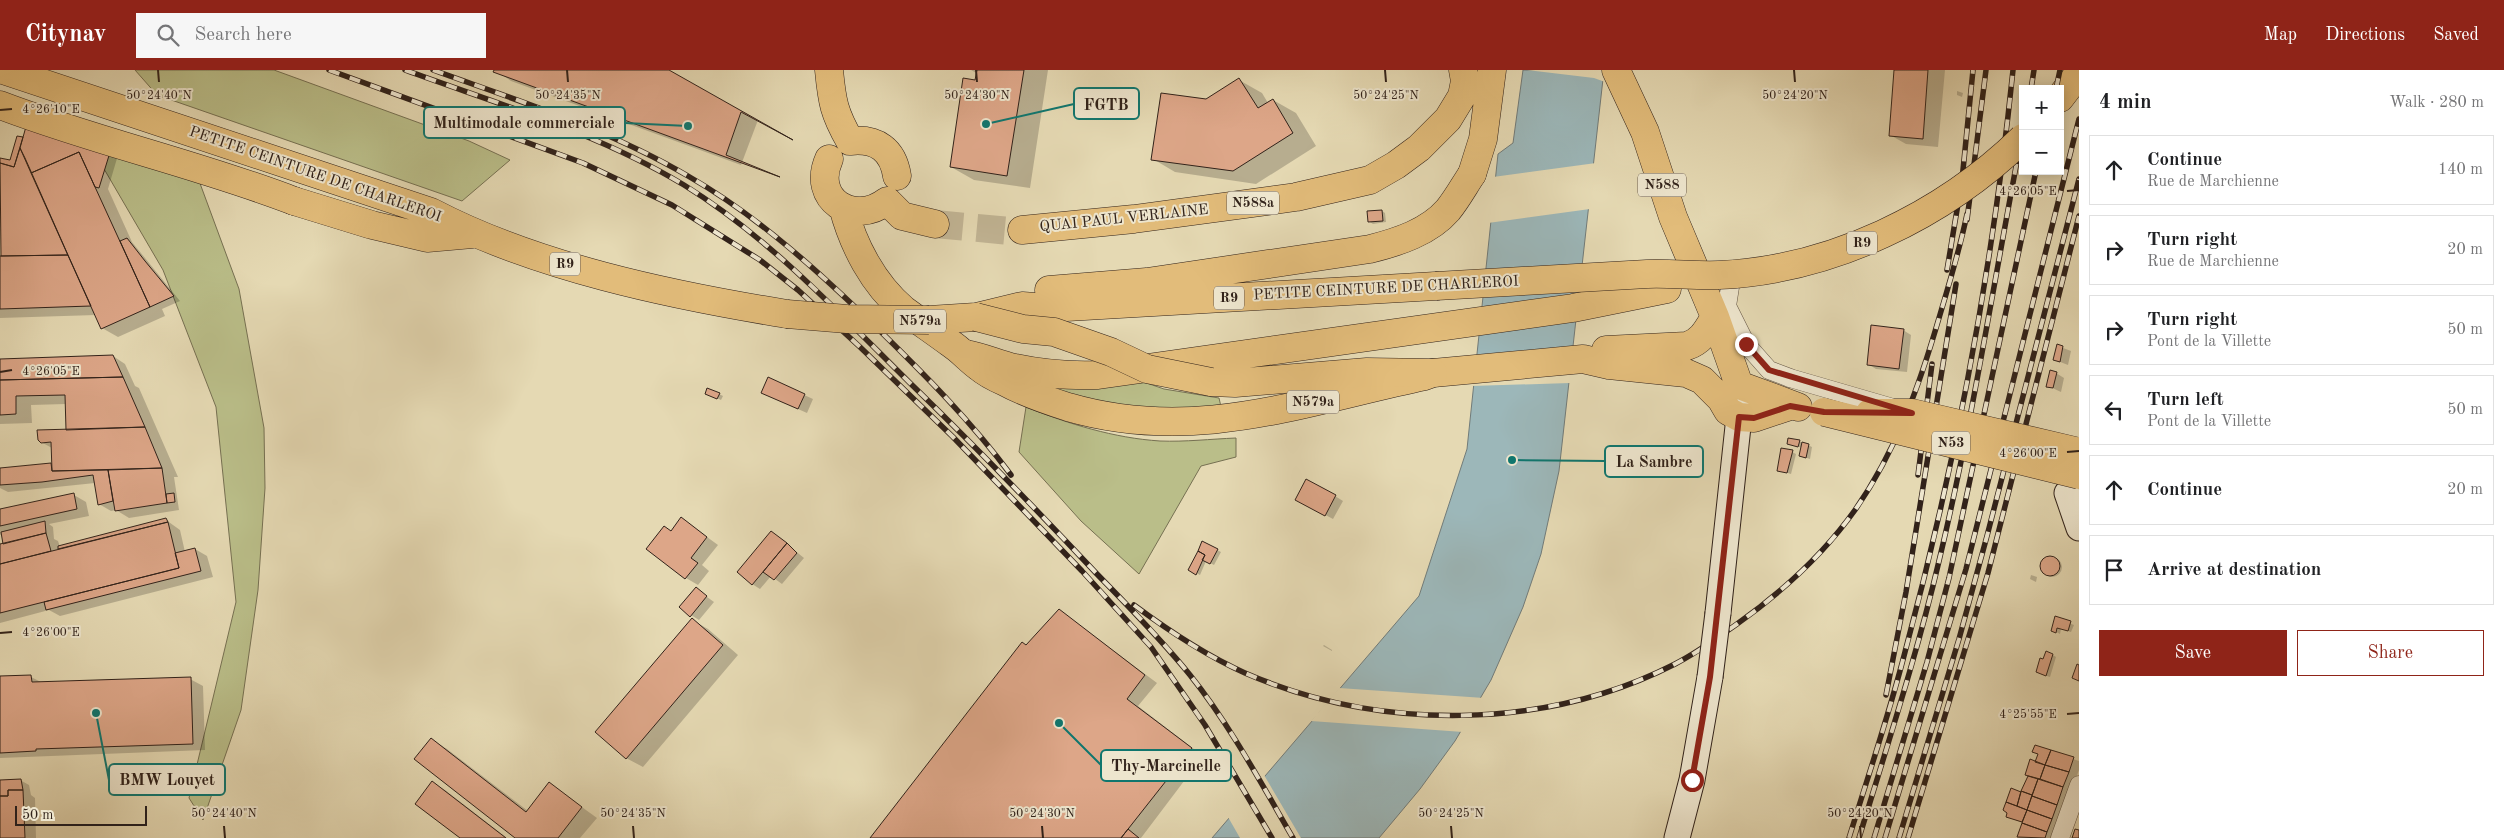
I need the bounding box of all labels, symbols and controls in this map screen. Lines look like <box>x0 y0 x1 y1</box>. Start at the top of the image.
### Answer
search box <box>136 13 486 58</box>
icon: search <box>154 21 182 49</box>
text: Citynav <box>25 23 106 47</box>
text: Search here <box>194 26 292 45</box>
text: Map <box>2264 26 2297 44</box>
text: Directions <box>2325 26 2405 44</box>
text: Saved <box>2433 26 2479 44</box>
map controls <box>2019 85 2064 175</box>
button: + <box>2019 85 2064 130</box>
callout: FGTB <box>1074 88 1139 119</box>
text: 50°24'40"N <box>126 89 192 102</box>
text: 50°24'35"N <box>535 89 601 102</box>
text: 50°24'30"N <box>944 89 1010 102</box>
text: 50°24'25"N <box>1353 89 1419 102</box>
text: 50°24'20"N <box>1762 89 1828 102</box>
text: 4 min <box>2099 92 2152 113</box>
text: Walk · 280 m <box>2389 95 2484 111</box>
text: FGTB <box>1083 98 1129 114</box>
text: 4°26'10"E <box>22 104 80 116</box>
callout: Multimodale commerciale <box>424 107 625 138</box>
text: Multimodale commerciale <box>433 116 615 132</box>
street label: PETITE CEINTURE DE CHARLEROI <box>187 125 443 225</box>
button: − <box>2019 130 2064 175</box>
text: Continue <box>2147 151 2222 170</box>
icon: ahead <box>2100 156 2128 184</box>
text: 140 m <box>2438 162 2483 178</box>
road number: N588 <box>1638 174 1686 196</box>
text: Rue de Marchienne <box>2147 174 2279 190</box>
text: 4°26'05"E <box>1999 185 2057 198</box>
road number: N588a <box>1227 192 1279 214</box>
street label: QUAI PAUL VERLAINE <box>1039 203 1209 235</box>
text: Turn right <box>2147 231 2237 250</box>
road number: R9 <box>1847 232 1877 254</box>
icon: right <box>2100 236 2128 264</box>
text: 20 m <box>2447 242 2483 258</box>
road number: R9 <box>550 252 580 275</box>
text: Rue de Marchienne <box>2147 254 2279 270</box>
street label: PETITE CEINTURE DE CHARLEROI <box>1253 275 1519 303</box>
road number: R9 <box>1214 287 1244 310</box>
road number: N579a <box>894 310 946 332</box>
text: Turn right <box>2147 311 2237 330</box>
icon: right <box>2100 316 2128 344</box>
text: 50 m <box>2447 322 2483 338</box>
route end <box>1735 333 1758 356</box>
text: Pont de la Villette <box>2147 334 2271 350</box>
text: 4°26'05"E <box>22 365 80 378</box>
road number: N579a <box>1287 391 1339 414</box>
text: Turn left <box>2147 391 2224 410</box>
icon: left <box>2100 396 2128 424</box>
text: 50 m <box>2447 402 2483 418</box>
text: Pont de la Villette <box>2147 414 2271 430</box>
road number: N53 <box>1932 432 1970 454</box>
callout: La Sambre <box>1605 446 1703 477</box>
text: 4°26'00"E <box>1999 448 2057 460</box>
text: La Sambre <box>1615 455 1693 471</box>
icon: ahead <box>2100 476 2128 504</box>
text: Continue <box>2147 481 2222 500</box>
text: 20 m <box>2447 482 2483 498</box>
icon: arrive <box>2100 556 2128 584</box>
text: Arrive at destination <box>2147 561 2321 580</box>
text: 4°26'00"E <box>22 627 80 639</box>
button: Save <box>2099 630 2287 676</box>
button: Share <box>2297 630 2484 676</box>
text: 4°25'55"E <box>1999 708 2057 721</box>
callout: Thy-Marcinelle <box>1101 750 1231 781</box>
text: Thy-Marcinelle <box>1111 759 1221 775</box>
callout: BMW Louyet <box>109 764 225 795</box>
route start <box>1681 769 1704 792</box>
text: BMW Louyet <box>119 773 215 789</box>
scale bar <box>15 803 148 826</box>
text: 50°24'40"N <box>191 807 257 820</box>
text: 50°24'35"N <box>600 807 666 820</box>
text: 50°24'30"N <box>1009 807 1075 820</box>
text: 50°24'25"N <box>1418 807 1484 820</box>
text: 50°24'20"N <box>1827 807 1893 820</box>
text: 50 m <box>22 808 53 822</box>

